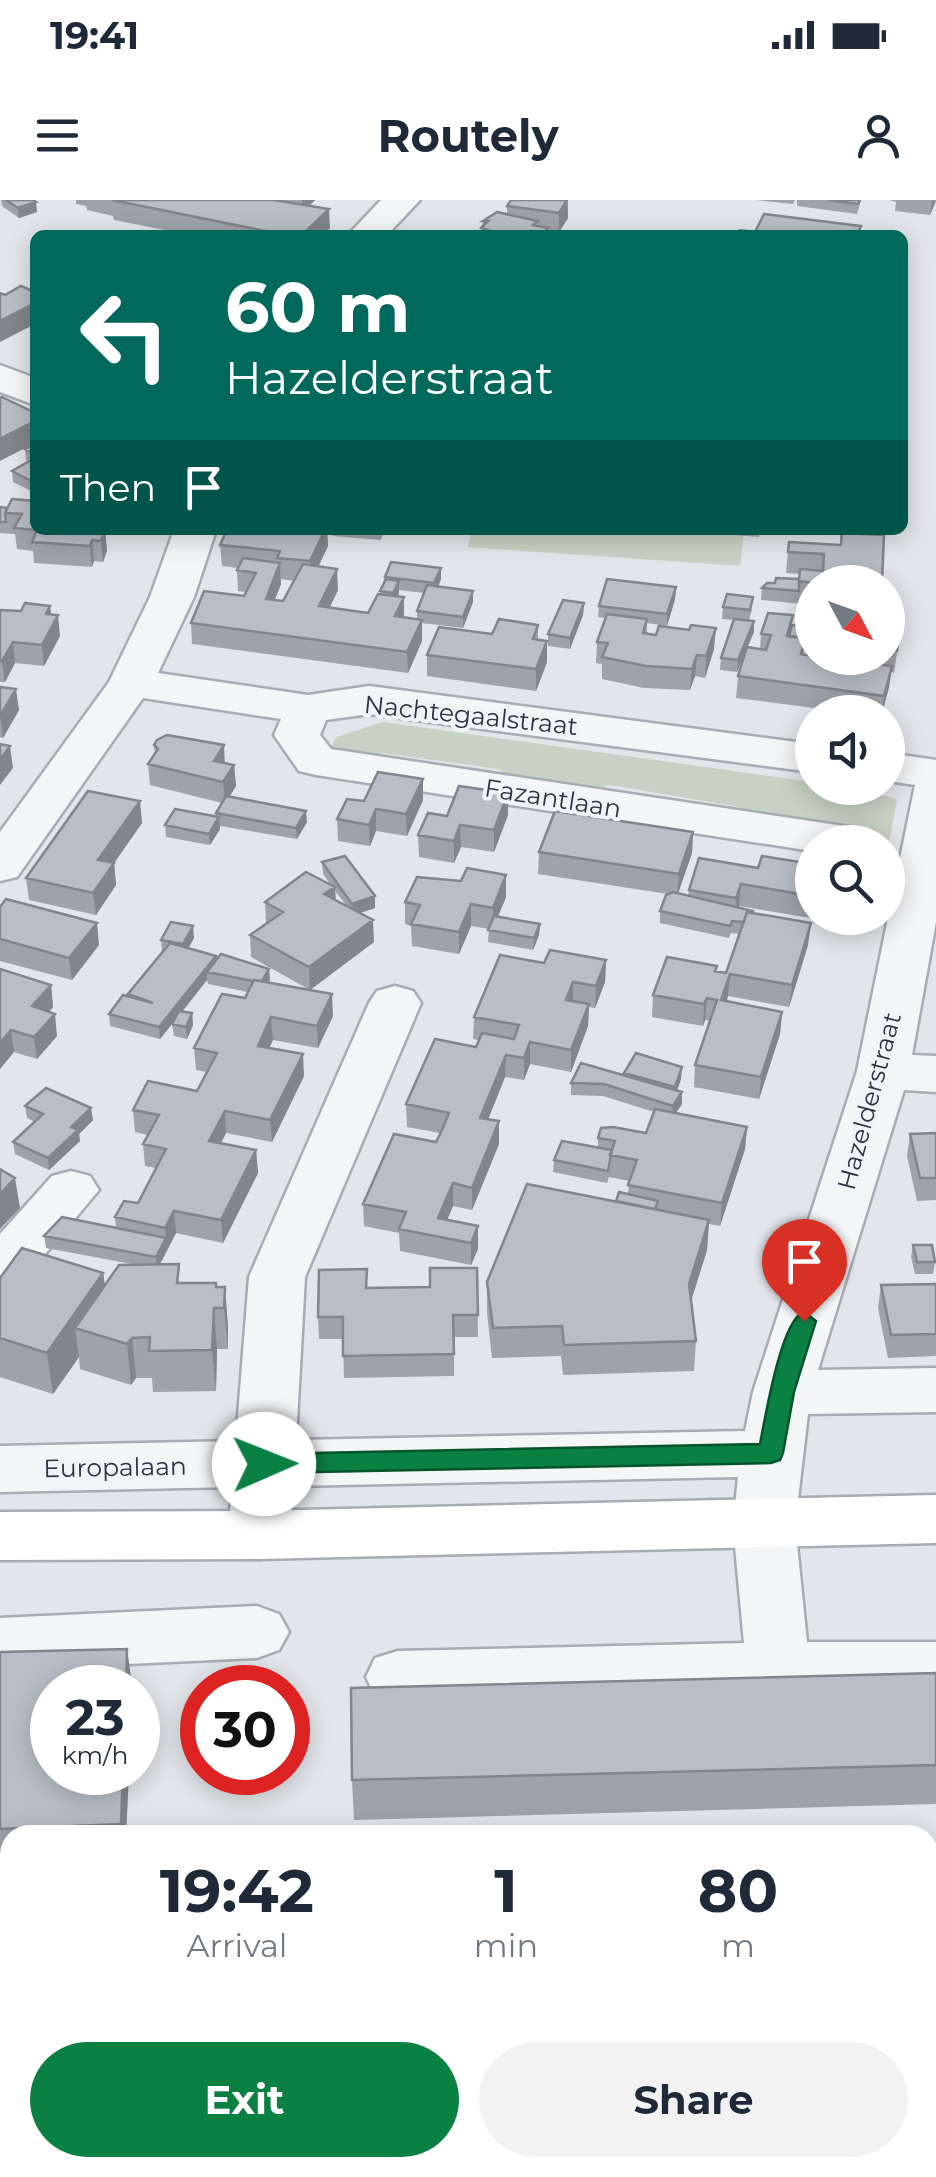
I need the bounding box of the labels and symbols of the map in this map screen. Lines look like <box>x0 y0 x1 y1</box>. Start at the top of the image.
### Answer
north arrow <box>795 565 905 675</box>
street label: Nachtegaalstraat <box>363 689 579 741</box>
street label: Fazantlaan <box>483 772 623 824</box>
street label: Hazelderstraat <box>831 1009 907 1193</box>
pin <box>762 1219 847 1322</box>
position arrow <box>212 1412 316 1516</box>
street label: Europalaan <box>43 1451 187 1483</box>
speed limit sign: 30 <box>180 1665 310 1795</box>

